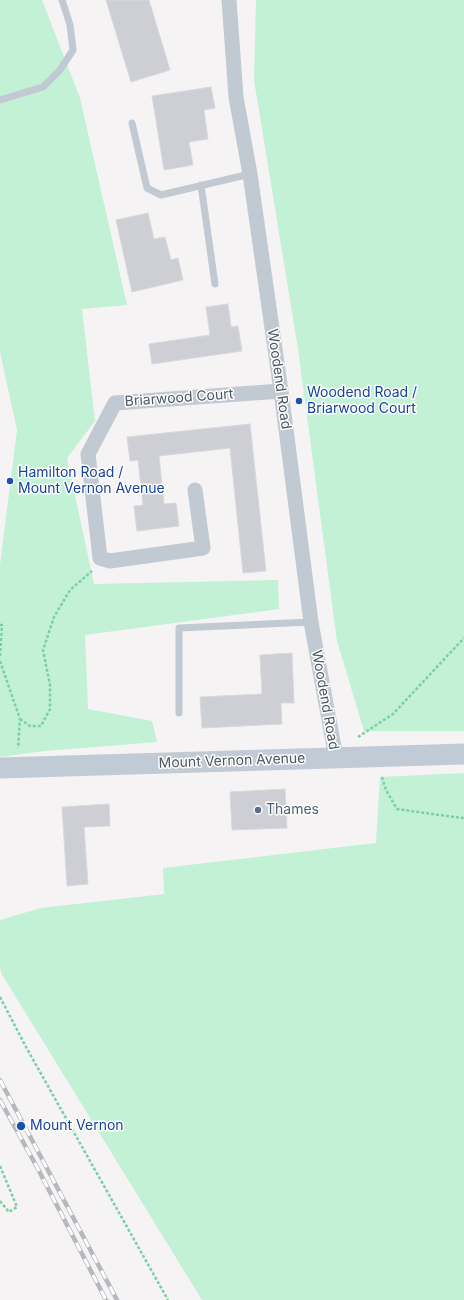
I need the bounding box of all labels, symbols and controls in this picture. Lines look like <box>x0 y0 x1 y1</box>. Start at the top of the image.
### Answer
street label: Woodend Road <box>264 328 294 430</box>
place label: Woodend Road / Briarwood Court <box>307 385 417 418</box>
street label: Briarwood Court <box>124 386 234 410</box>
marker: Woodend Road / Briarwood Court <box>294 396 304 406</box>
place label: Hamilton Road / Mount Vernon Avenue <box>18 465 165 498</box>
marker: Hamilton Road / Mount Vernon Avenue <box>5 476 15 486</box>
street label: Woodend Road <box>308 649 342 751</box>
street label: Mount Vernon Avenue <box>158 750 306 772</box>
place label: Thames <box>266 802 319 818</box>
marker: Thames <box>253 805 263 815</box>
place label: Mount Vernon <box>30 1118 124 1134</box>
marker: Mount Vernon <box>15 1120 27 1132</box>

